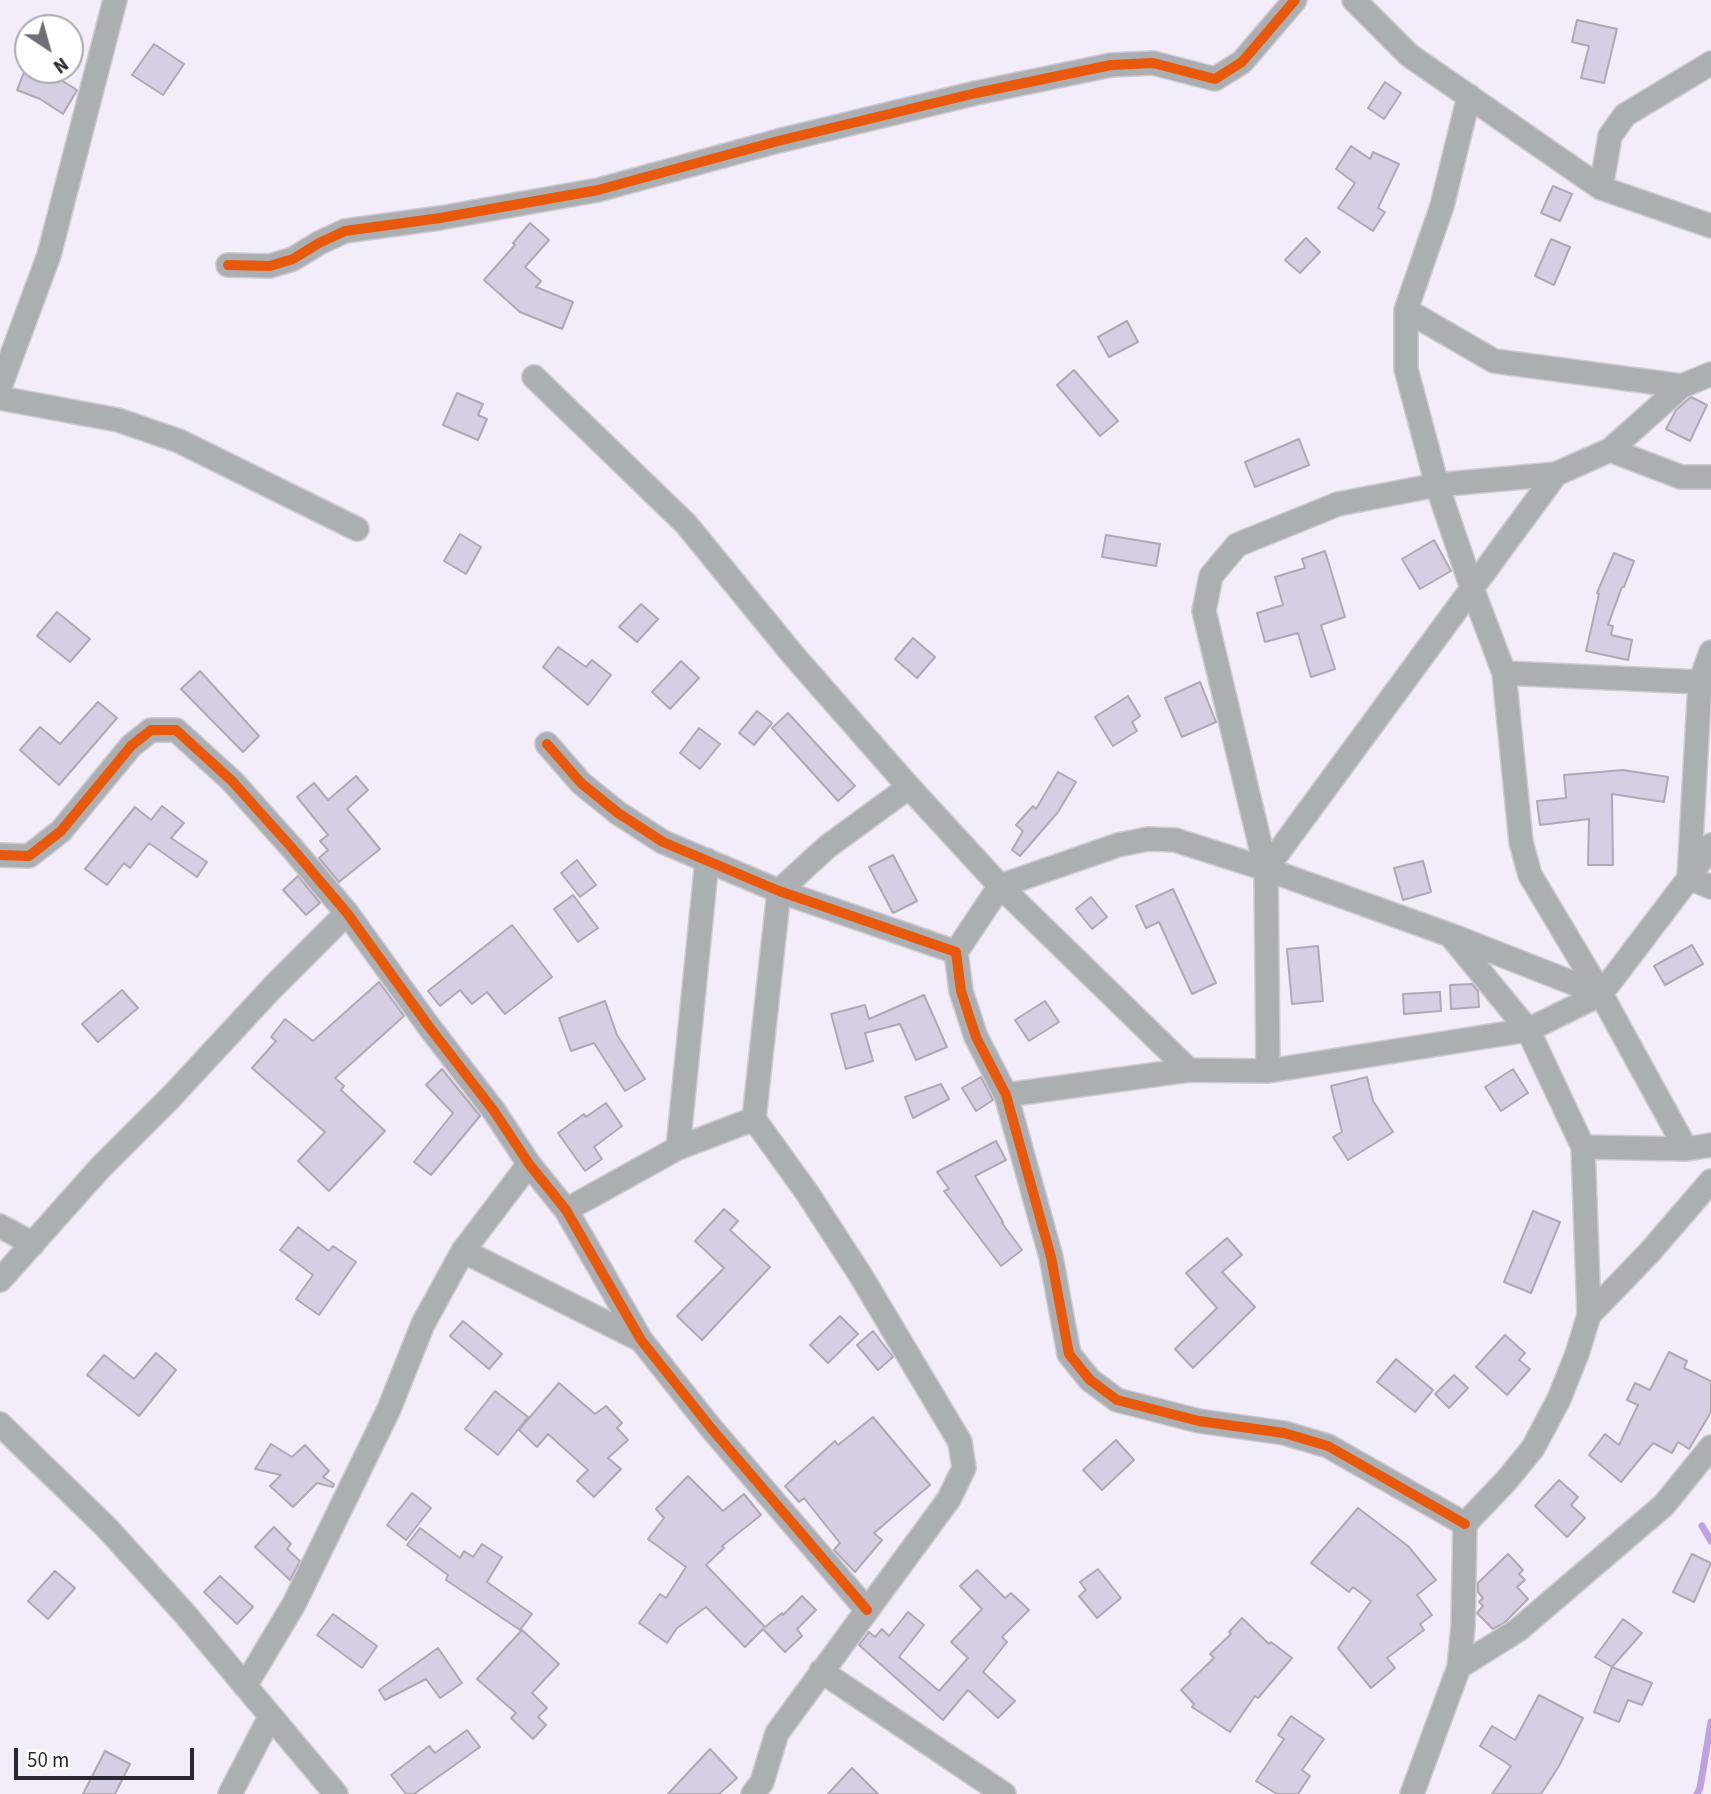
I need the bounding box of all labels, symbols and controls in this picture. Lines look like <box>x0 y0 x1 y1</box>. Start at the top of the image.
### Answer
north arrow <box>14 14 84 84</box>
text: N <box>47 50 74 79</box>
scale bar <box>18 1734 198 1778</box>
text: 50 m <box>27 1745 69 1775</box>

